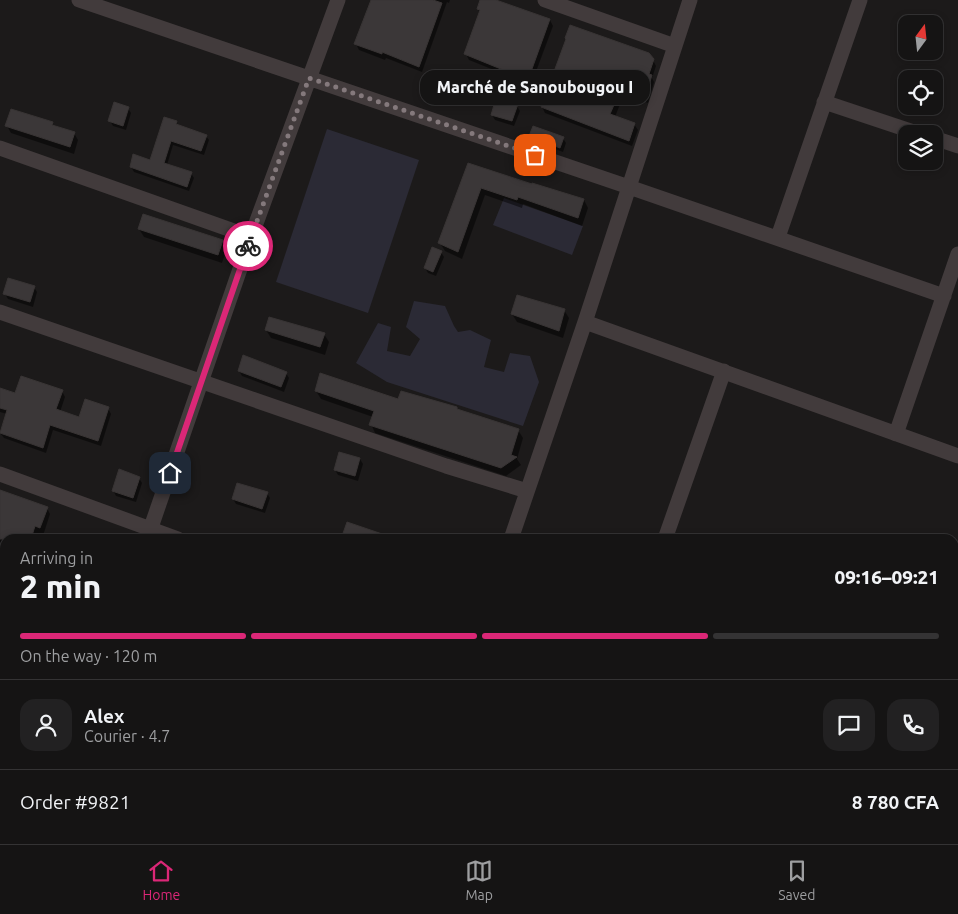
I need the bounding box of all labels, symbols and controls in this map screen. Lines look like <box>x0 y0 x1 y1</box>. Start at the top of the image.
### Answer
north arrow <box>898 15 942 60</box>
map controls <box>898 15 943 170</box>
callout: Marché de Sanoubougou I <box>420 70 650 105</box>
button: locate <box>898 70 943 115</box>
text: Marché de Sanoubougou I <box>437 78 633 96</box>
button: layers <box>898 125 943 170</box>
pin <box>514 134 556 176</box>
icon: bag <box>521 141 549 169</box>
courier <box>223 221 273 271</box>
icon: bike <box>234 232 262 260</box>
pin <box>149 452 191 494</box>
icon: home <box>156 459 184 487</box>
text: Arriving in <box>20 549 93 567</box>
text: 09:16–09:21 <box>834 566 939 588</box>
text: 2 min <box>20 568 101 604</box>
text: On the way · 120 m <box>20 647 157 665</box>
button: person <box>20 699 72 751</box>
button: chat <box>823 699 875 751</box>
button: phone <box>887 699 939 751</box>
text: Alex <box>84 705 124 727</box>
text: Courier · 4.7 <box>84 727 170 745</box>
text: Order #9821 <box>20 791 130 813</box>
text: 8 780 CFA <box>852 791 939 813</box>
tab: Home <box>142 857 180 903</box>
tab: Map <box>465 857 493 903</box>
tab: Saved <box>778 857 815 903</box>

